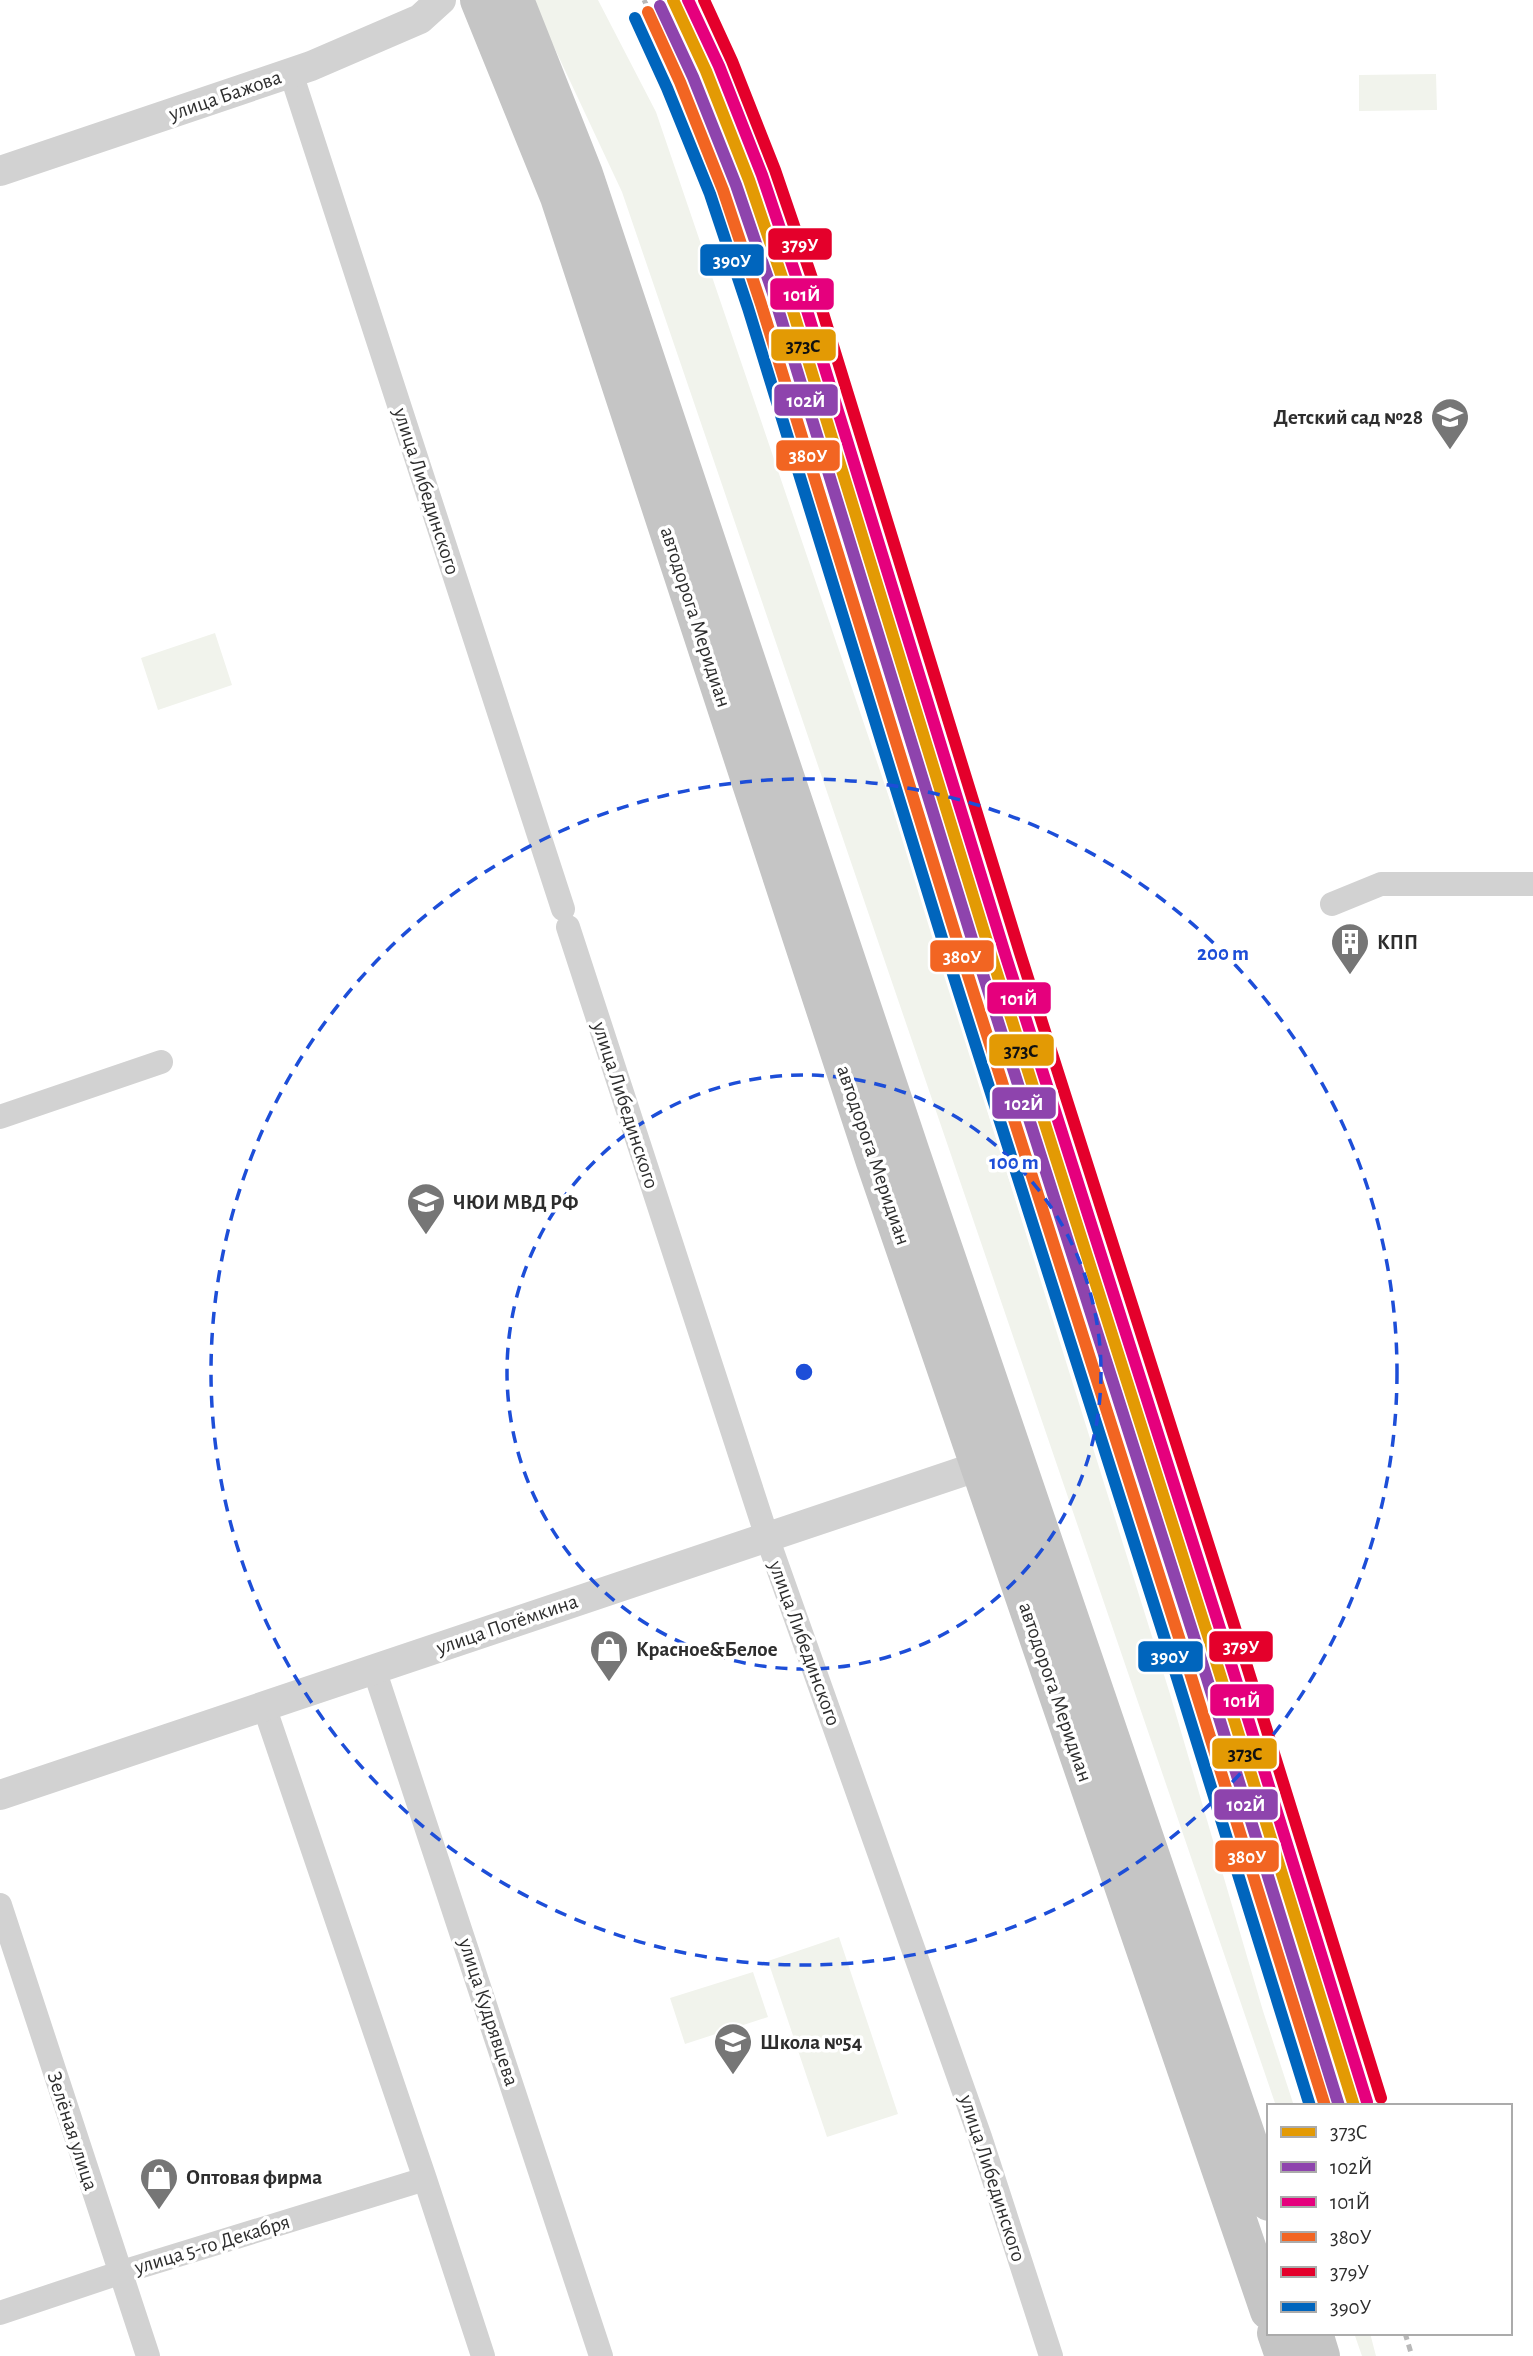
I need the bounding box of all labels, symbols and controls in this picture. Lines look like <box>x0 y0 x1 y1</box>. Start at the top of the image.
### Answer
street label: улица Бажова <box>165 66 285 125</box>
line badge: 379У <box>767 227 833 261</box>
text: 379У <box>782 236 818 255</box>
line badge: 390У <box>699 243 765 277</box>
text: 390У <box>713 252 751 271</box>
line badge: 101Й <box>769 277 835 311</box>
text: 101Й <box>783 285 821 305</box>
line badge: 373C <box>770 328 837 362</box>
text: 373C <box>786 337 820 356</box>
line badge: 102Й <box>773 383 839 417</box>
text: 102Й <box>786 391 826 411</box>
school or university icon: Детский сад №28 <box>1429 396 1471 451</box>
street label: улица Либединского <box>389 404 463 577</box>
place label: Детский сад №28 <box>1273 407 1423 428</box>
line badge: 380У <box>775 439 841 472</box>
text: 380У <box>789 447 827 466</box>
street label: автодорога Меридиан <box>656 524 735 710</box>
building icon: КПП <box>1329 921 1371 976</box>
place label: КПП <box>1377 932 1418 953</box>
line badge: 380У <box>929 939 995 973</box>
text: 200 m <box>1197 943 1249 964</box>
text: 380У <box>943 948 981 967</box>
line badge: 101Й <box>986 981 1052 1015</box>
text: 101Й <box>1000 989 1038 1009</box>
street label: улица Либединского <box>588 1018 662 1191</box>
line badge: 373C <box>988 1033 1055 1067</box>
text: 373C <box>1004 1042 1038 1061</box>
street label: автодорога Меридиан <box>833 1063 914 1248</box>
line badge: 102Й <box>991 1086 1057 1120</box>
text: 102Й <box>1004 1094 1044 1114</box>
text: 100 m <box>989 1152 1039 1173</box>
school or university icon: ЧЮИ МВД РФ <box>405 1181 447 1236</box>
place label: ЧЮИ МВД РФ <box>453 1192 578 1213</box>
centre of rings <box>792 1360 816 1384</box>
street label: улица Либединского <box>765 1557 844 1728</box>
street label: улица Потёмкина <box>433 1590 581 1659</box>
street label: автодорога Меридиан <box>1015 1600 1096 1785</box>
shop icon: Красное&Белое <box>588 1628 630 1683</box>
line badge: 379У <box>1208 1630 1274 1663</box>
text: 379У <box>1223 1638 1259 1657</box>
place label: Красное&Белое <box>636 1639 778 1660</box>
line badge: 390У <box>1137 1640 1204 1673</box>
text: 390У <box>1151 1648 1189 1667</box>
line badge: 101Й <box>1209 1683 1275 1717</box>
text: 101Й <box>1223 1691 1261 1711</box>
line badge: 373C <box>1211 1737 1278 1770</box>
text: 373C <box>1228 1745 1262 1764</box>
line badge: 102Й <box>1213 1788 1279 1821</box>
text: 102Й <box>1226 1795 1266 1815</box>
line badge: 380У <box>1214 1839 1280 1873</box>
text: 380У <box>1228 1848 1266 1867</box>
street label: улица Кудрявцева <box>454 1935 522 2089</box>
school or university icon: Школа №54 <box>712 2021 754 2076</box>
place label: Школа №54 <box>760 2032 862 2053</box>
street label: Зелёная улица <box>43 2069 102 2194</box>
street label: улица Либединского <box>955 2091 1029 2264</box>
legend <box>1267 2104 1512 2335</box>
text: 373C <box>1330 2122 1367 2143</box>
shop icon: Оптовая фирма <box>138 2156 180 2211</box>
text: 102Й <box>1330 2156 1373 2178</box>
place label: Оптовая фирма <box>186 2167 322 2188</box>
text: 101Й <box>1330 2191 1370 2213</box>
street label: улица 5-го Декабря <box>131 2211 292 2278</box>
text: 380У <box>1330 2227 1372 2248</box>
text: 379У <box>1330 2262 1369 2283</box>
text: 390У <box>1330 2297 1372 2318</box>

